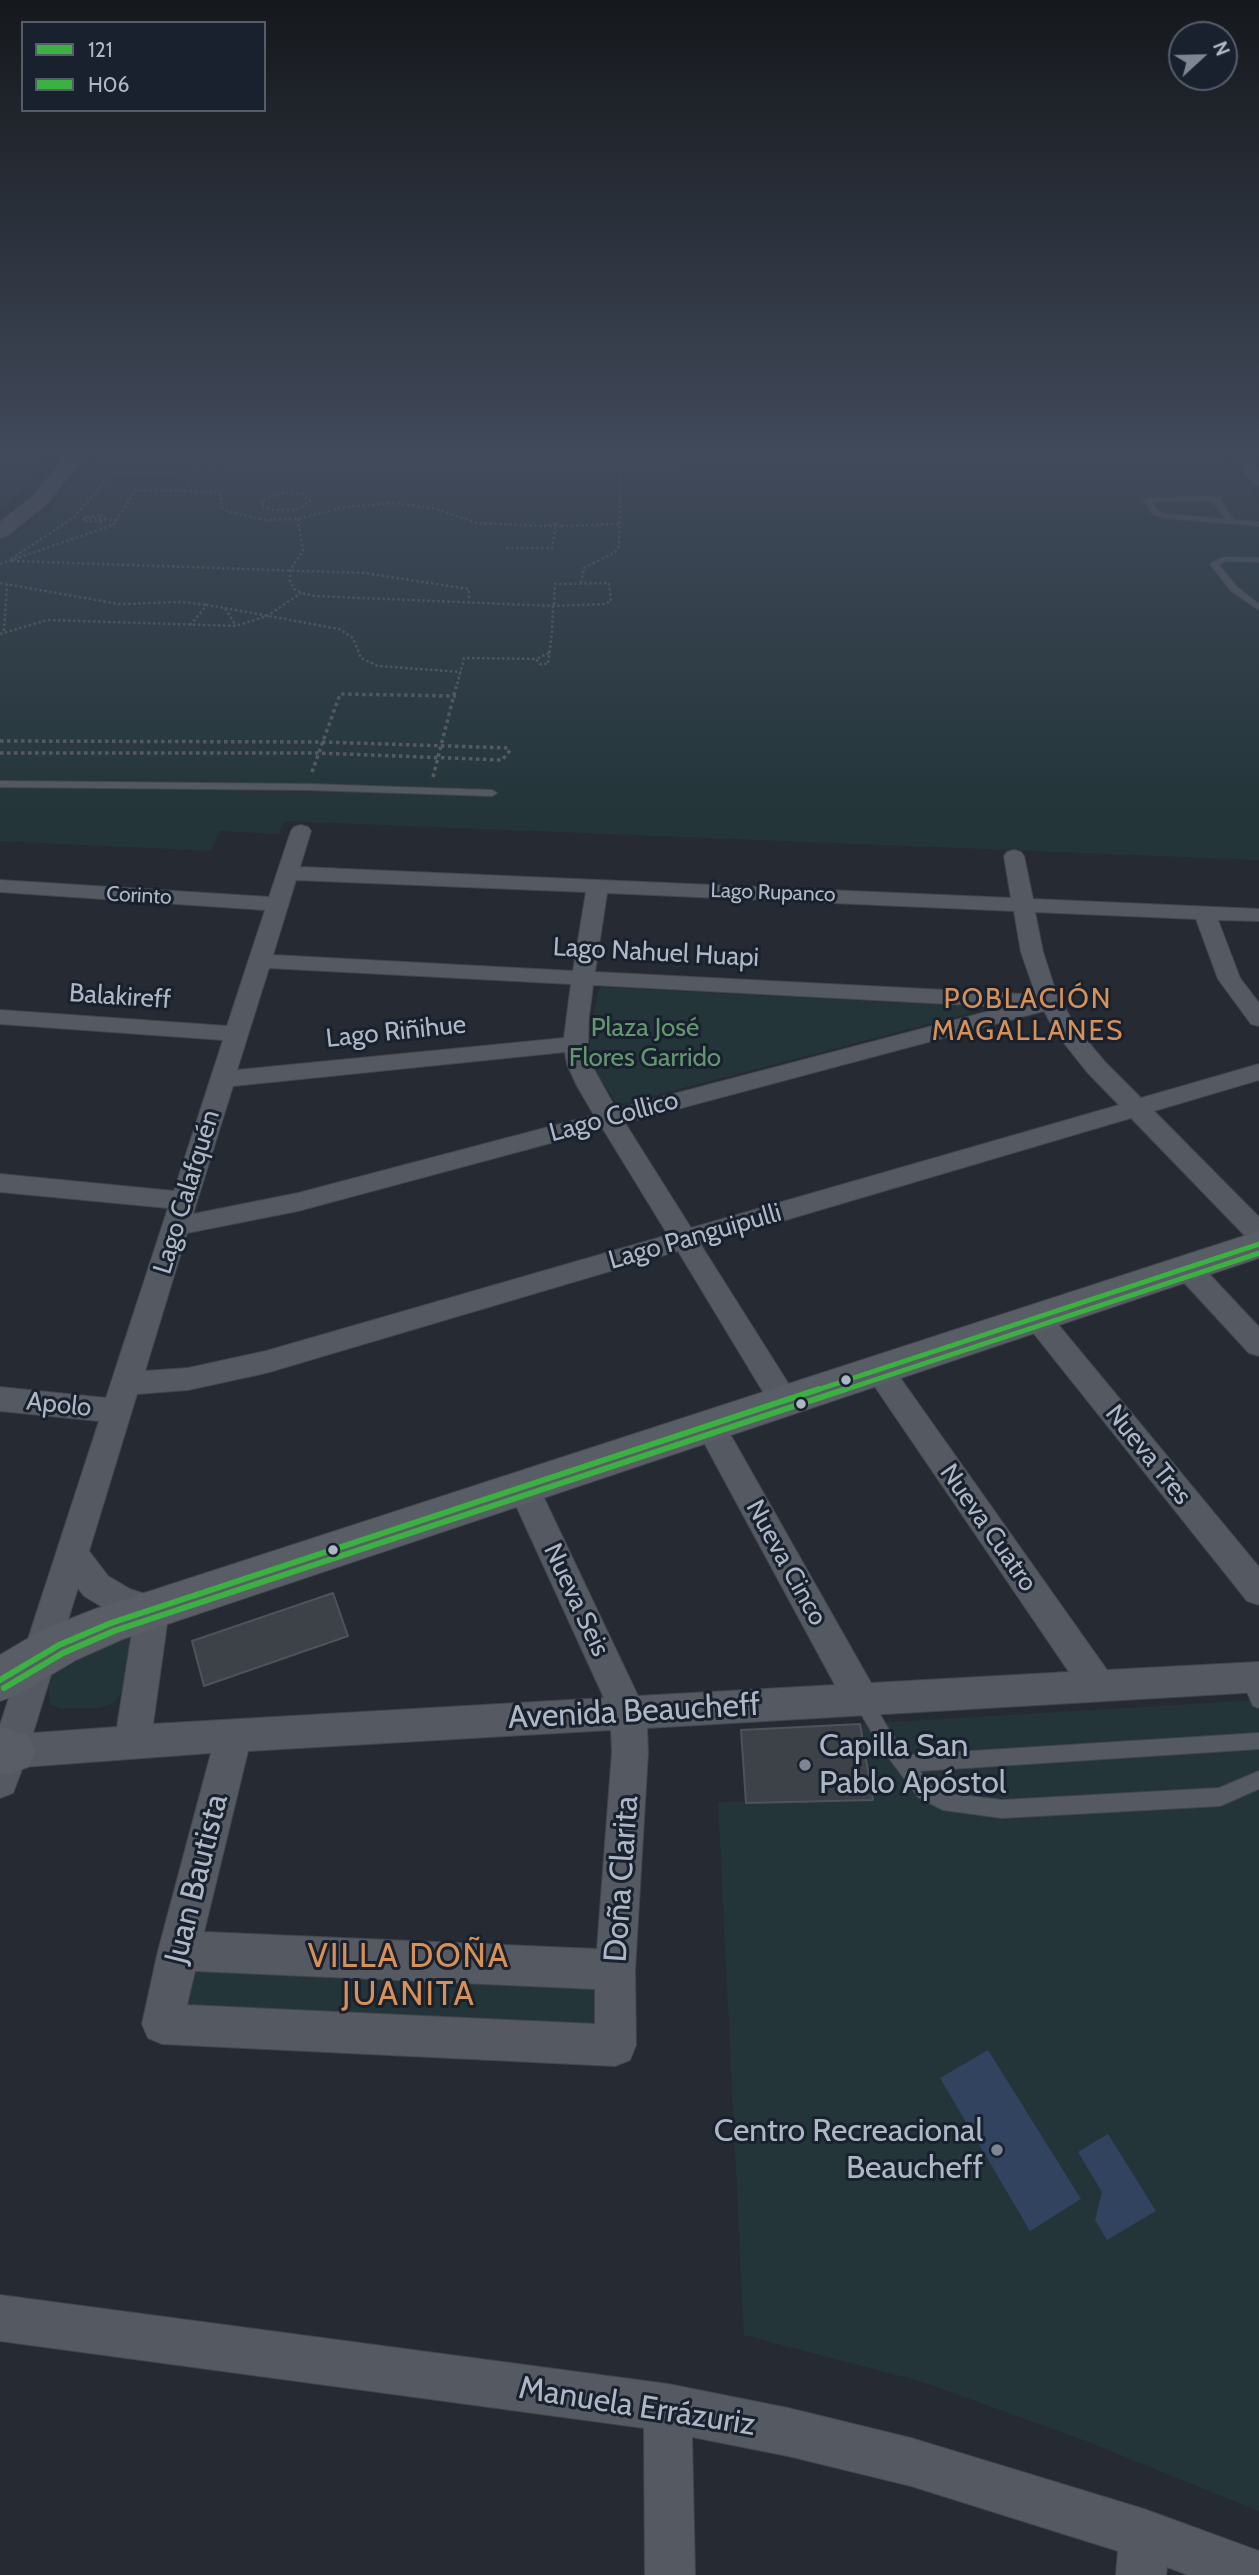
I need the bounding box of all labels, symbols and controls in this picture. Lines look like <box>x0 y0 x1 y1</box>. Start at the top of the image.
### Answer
legend <box>21 21 266 112</box>
north arrow <box>1168 21 1238 91</box>
text: 121 <box>88 37 113 62</box>
text: N <box>1208 38 1234 59</box>
text: H06 <box>88 72 129 97</box>
street label: Lago Rupanco <box>710 878 836 908</box>
street label: Corinto <box>106 882 172 910</box>
street label: Lago Nahuel Huapi <box>552 932 760 974</box>
street label: Balakireff <box>68 978 172 1016</box>
district label: POBLACIÓN MAGALLANES <box>933 983 1123 1049</box>
street label: Lago Riñihue <box>324 1009 468 1055</box>
park label: Plaza José Flores Garrido <box>569 1012 721 1074</box>
street label: Lago Collico <box>546 1085 682 1149</box>
street label: Lago Calafquén <box>147 1106 227 1278</box>
street label: Lago Panguipulli <box>605 1197 785 1277</box>
unlabelled marker <box>839 1373 853 1387</box>
street label: Apolo <box>25 1386 93 1424</box>
unlabelled marker <box>794 1397 808 1411</box>
street label: Nueva Tres <box>1098 1399 1198 1511</box>
street label: Nueva Cuatro <box>933 1458 1043 1598</box>
street label: Nueva Cinco <box>739 1495 833 1631</box>
street label: Nueva Seis <box>536 1539 616 1661</box>
unlabelled marker <box>326 1543 340 1557</box>
street label: Avenida Beaucheff <box>507 1686 761 1738</box>
place label: Capilla San Pablo Apóstol <box>819 1728 1006 1803</box>
marker: Capilla San Pablo Apóstol <box>797 1757 813 1773</box>
street label: Juan Bautista <box>157 1790 237 1968</box>
street label: Doña Clarita <box>597 1794 647 1964</box>
district label: VILLA DOÑA JUANITA <box>309 1937 509 2015</box>
place label: Centro Recreacional Beaucheff <box>714 2113 983 2188</box>
marker: Centro Recreacional Beaucheff <box>989 2142 1005 2158</box>
street label: Manuela Errázuriz <box>516 2369 758 2445</box>

